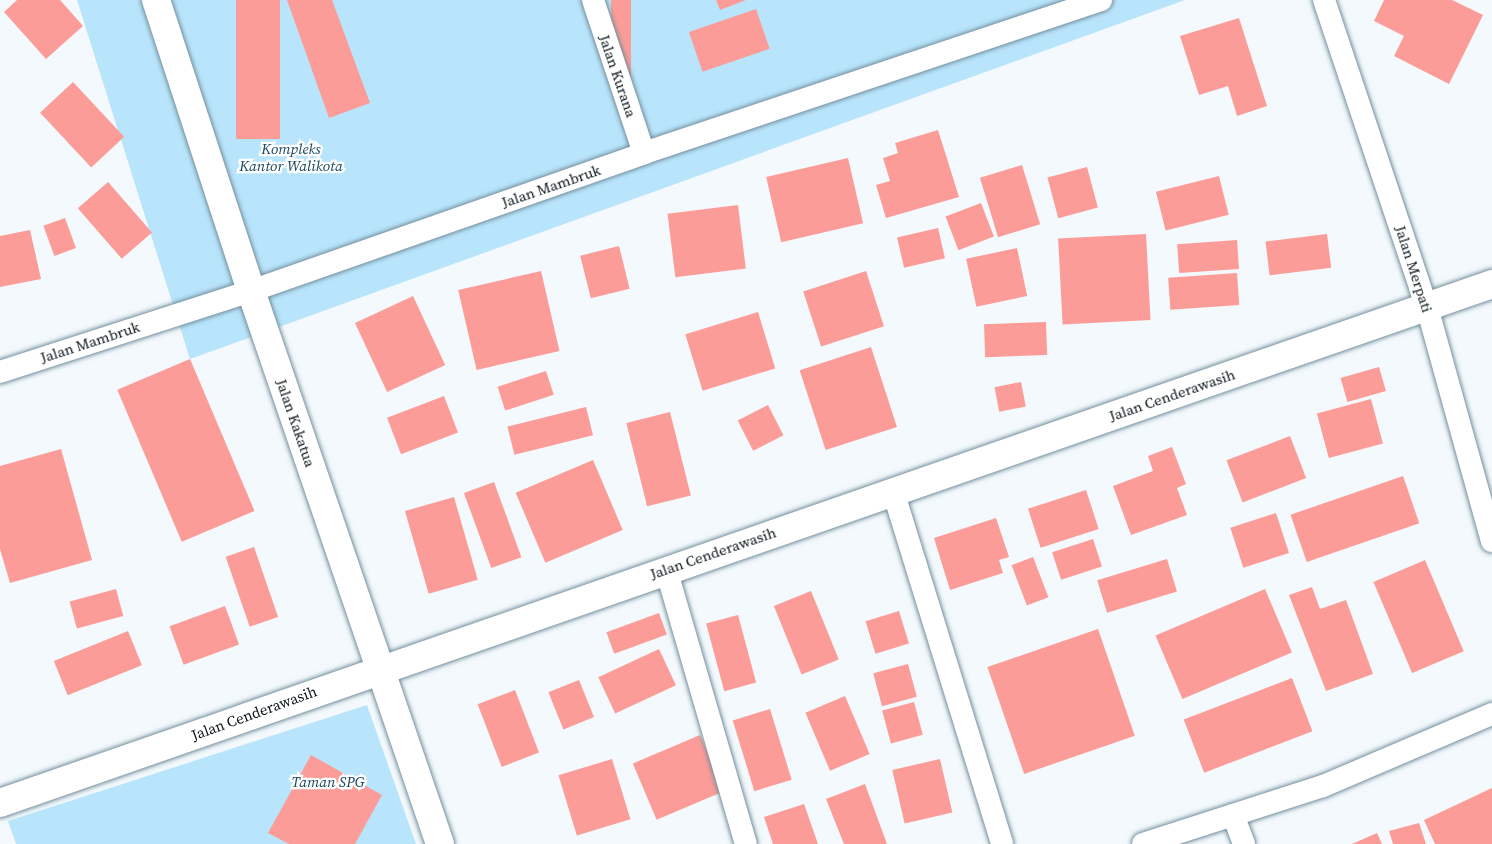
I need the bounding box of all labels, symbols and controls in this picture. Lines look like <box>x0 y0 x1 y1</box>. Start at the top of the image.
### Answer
street label: Jalan Kurana <box>595 32 641 120</box>
park label: Kompleks Kantor Walikota <box>239 139 343 174</box>
street label: Jalan Mambruk <box>499 161 603 211</box>
street label: Jalan Merpati <box>1391 223 1437 315</box>
street label: Jalan Mambruk <box>38 317 142 367</box>
street label: Jalan Cenderawasih <box>1107 365 1237 425</box>
street label: Jalan Kakatua <box>273 377 319 469</box>
street label: Jalan Cenderawasih <box>648 523 778 583</box>
street label: Jalan Cenderawasih <box>189 682 319 744</box>
park label: Taman SPG <box>291 773 365 791</box>

